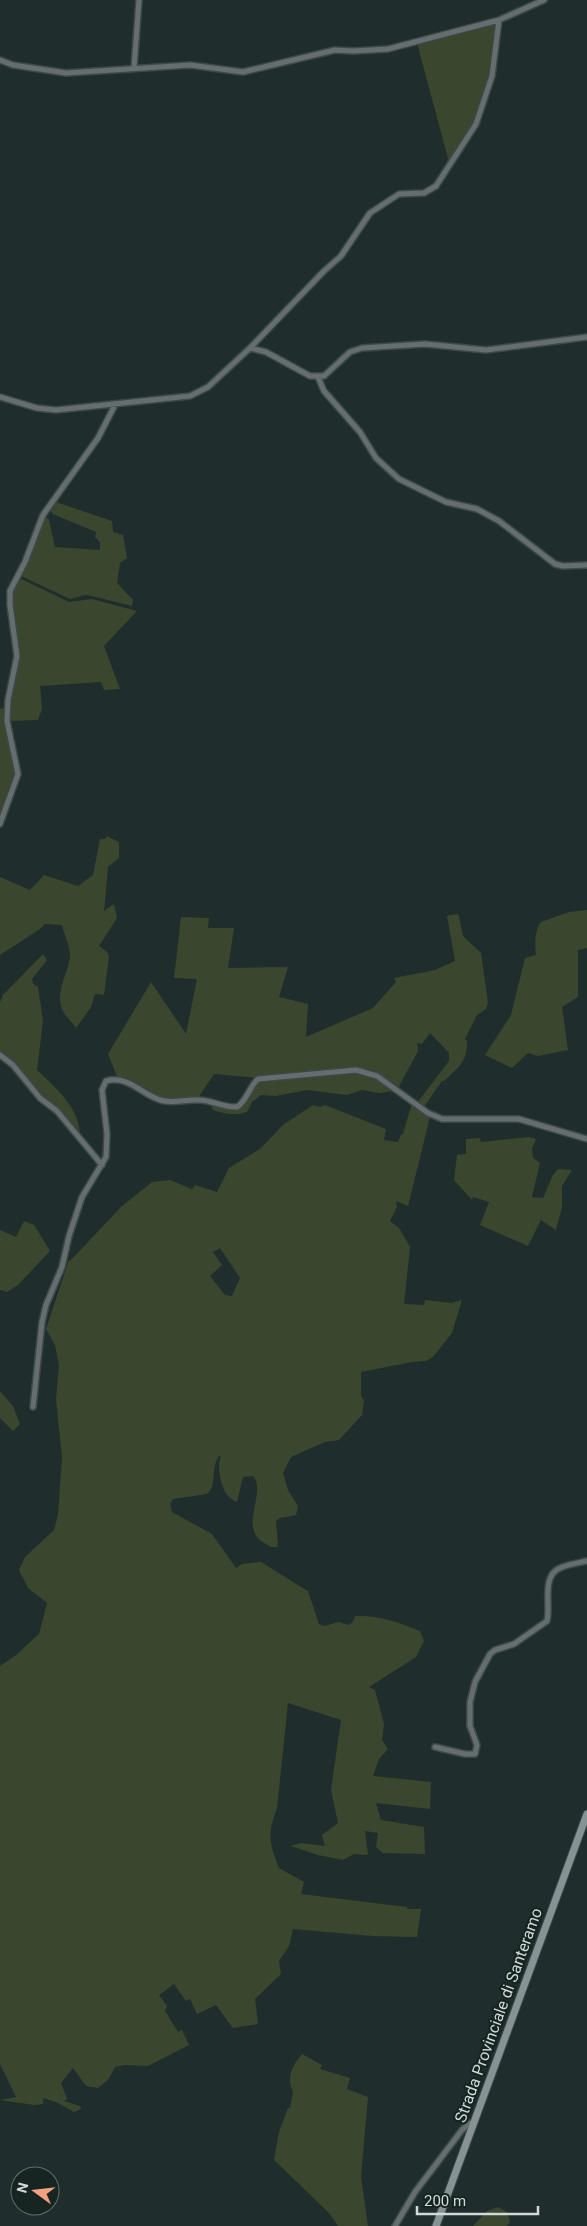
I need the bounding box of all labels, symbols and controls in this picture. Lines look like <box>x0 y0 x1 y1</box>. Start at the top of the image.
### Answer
street label: Strada Provinciale di Santeramo <box>451 1905 546 2125</box>
north arrow <box>10 2166 60 2216</box>
text: N <box>13 2181 31 2194</box>
scale bar <box>417 2184 538 2216</box>
text: 200 m <box>424 2192 466 2210</box>

